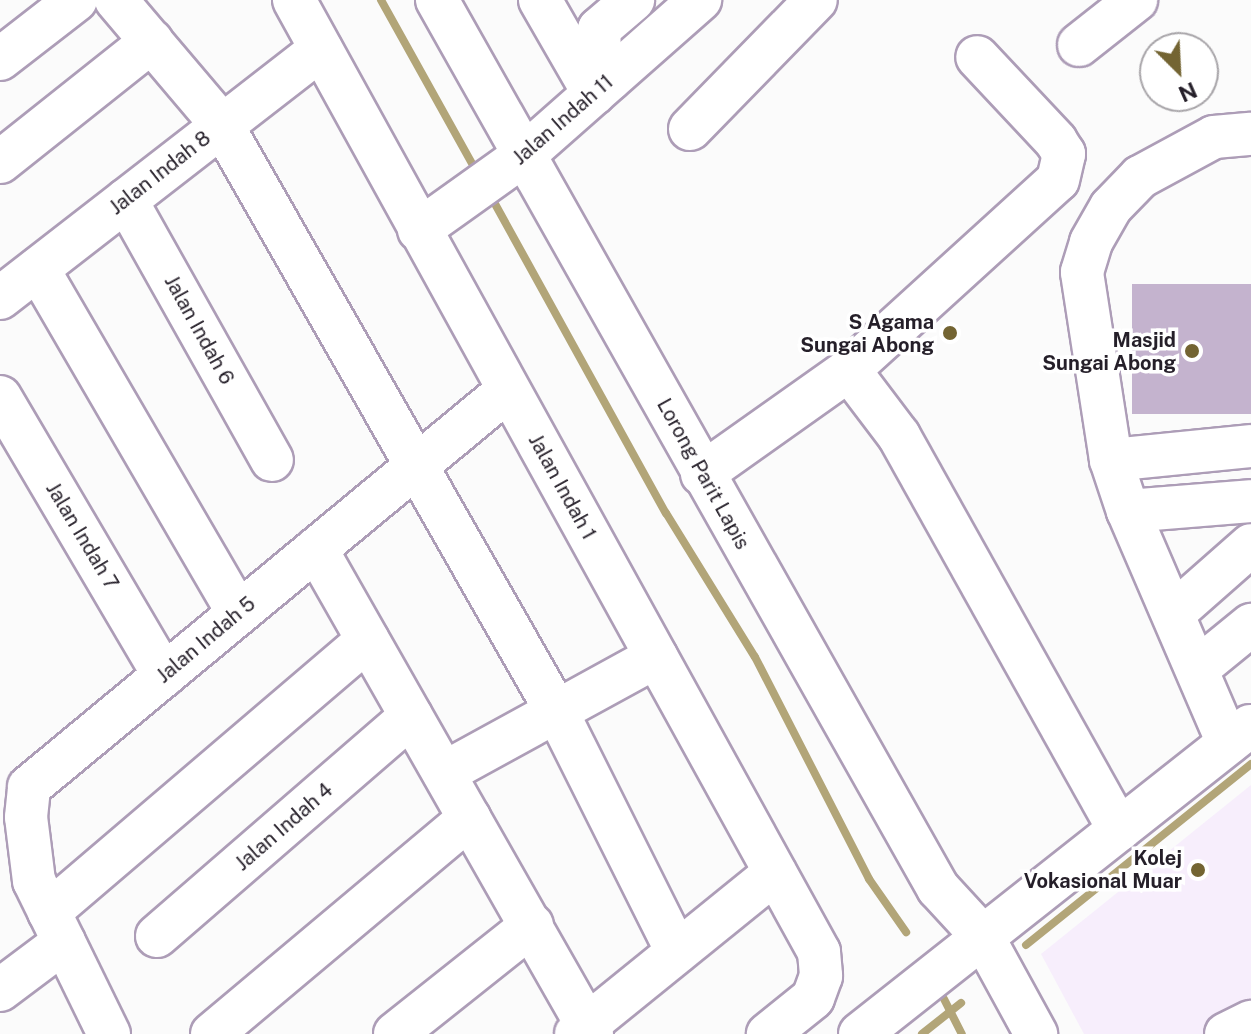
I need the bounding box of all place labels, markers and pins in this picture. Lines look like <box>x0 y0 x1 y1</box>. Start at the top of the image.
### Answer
place label: S Agama Sungai Abong <box>800 310 934 357</box>
marker: S Agama Sungai Abong <box>941 324 959 342</box>
place label: Masjid Sungai Abong <box>1042 328 1176 375</box>
marker: Masjid Sungai Abong <box>1183 342 1201 360</box>
place label: Kolej Vokasional Muar <box>1024 846 1182 893</box>
marker: Kolej Vokasional Muar <box>1189 861 1207 879</box>

